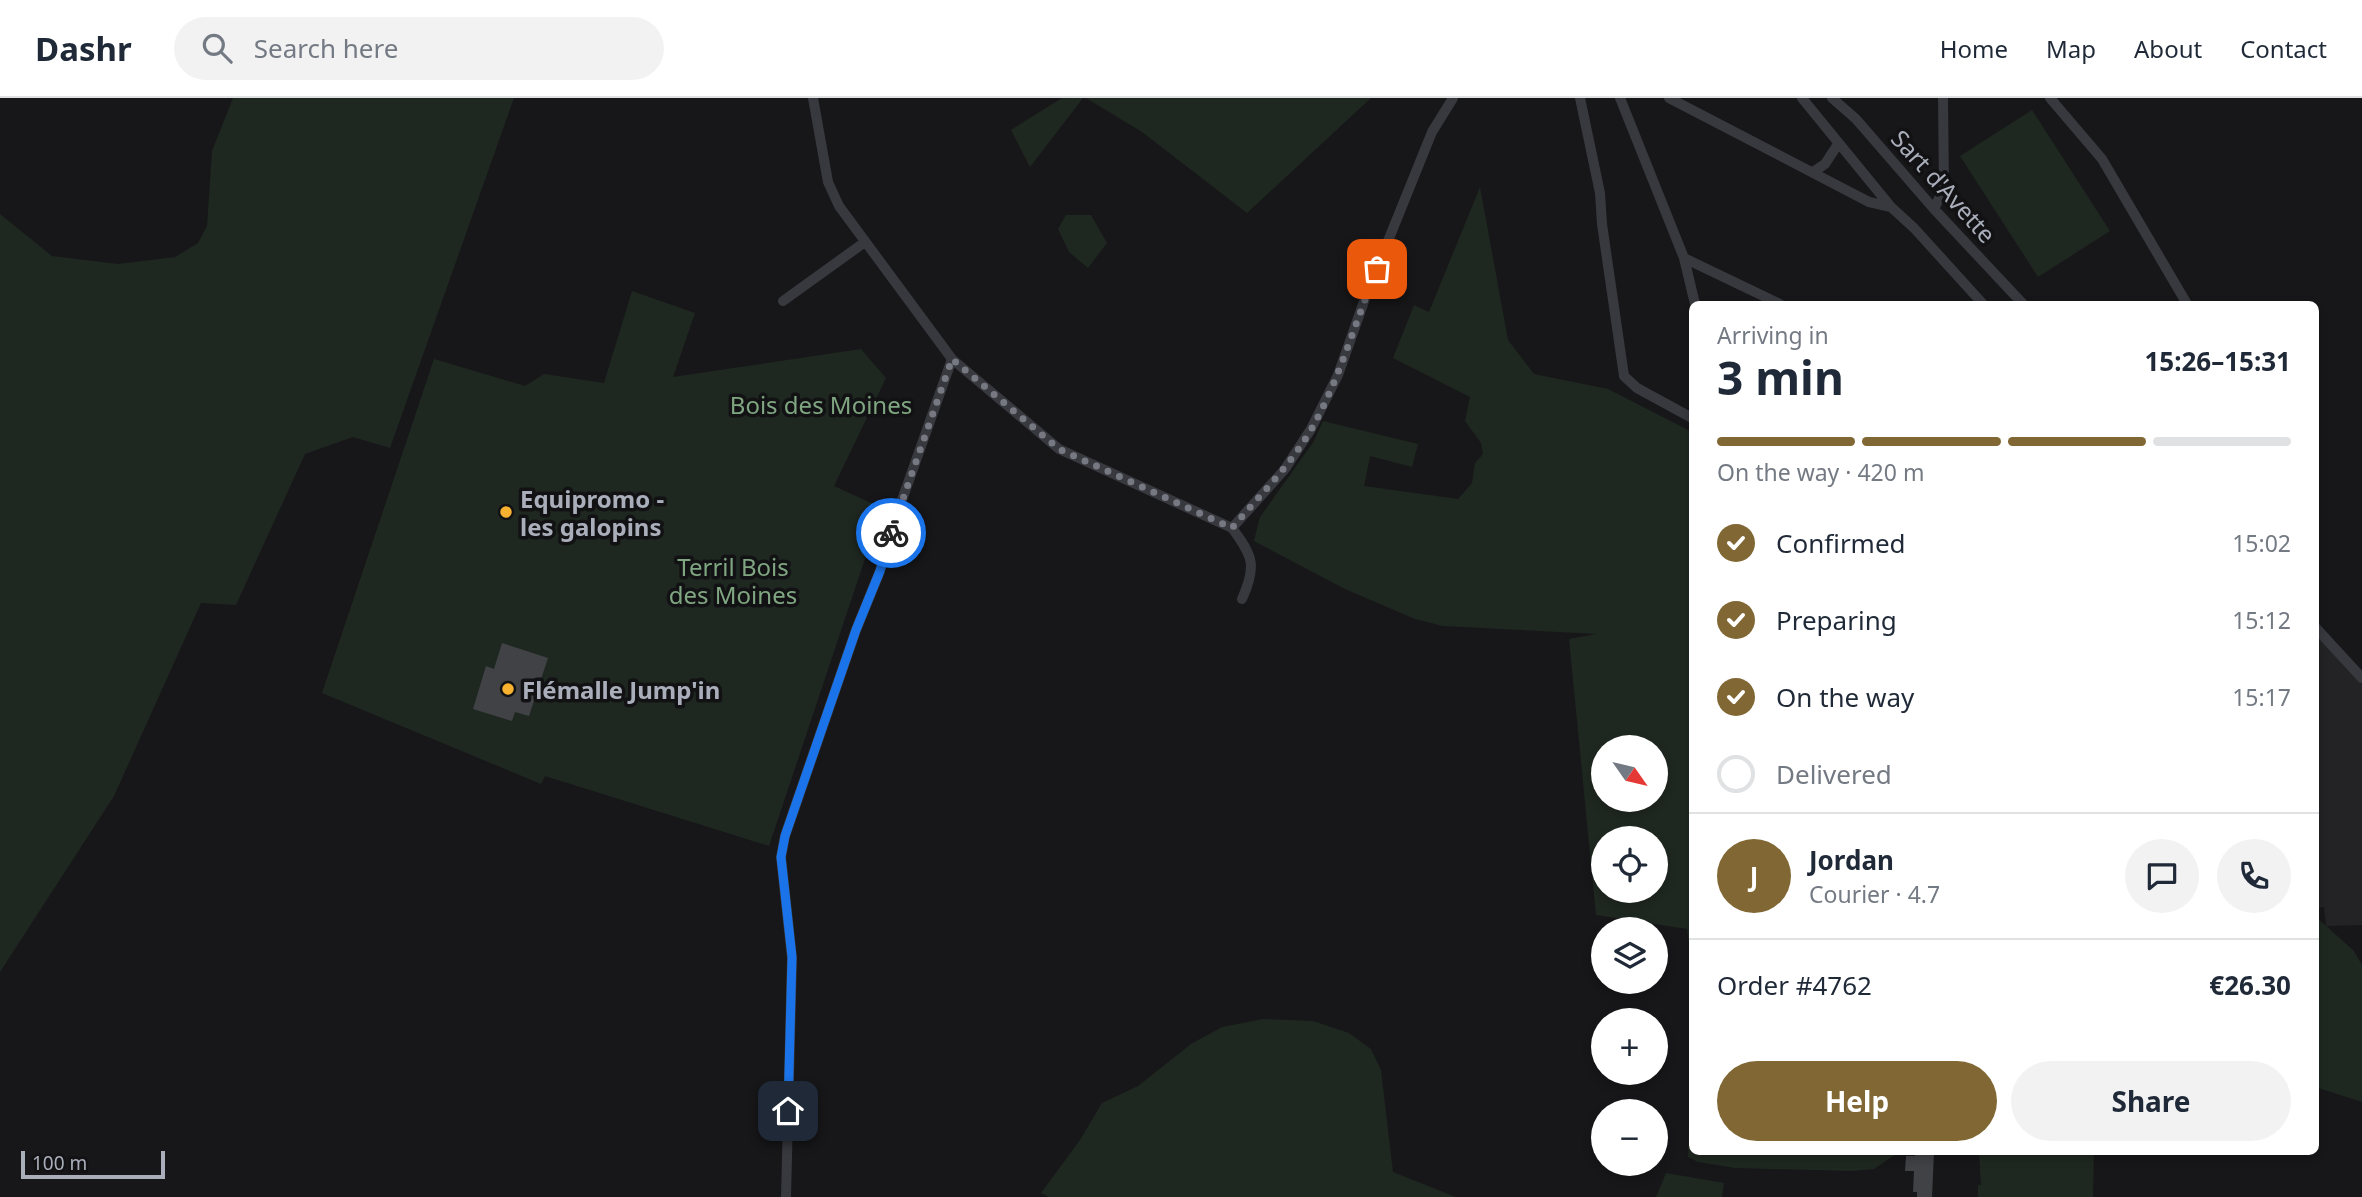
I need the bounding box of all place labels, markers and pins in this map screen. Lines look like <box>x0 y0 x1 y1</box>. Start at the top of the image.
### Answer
pin <box>1347 239 1407 299</box>
place label: Equipromo - les galopins <box>520 482 664 543</box>
marker: Equipromo - les galopins <box>498 504 514 520</box>
place label: Flémalle Jump'in <box>522 673 720 706</box>
marker: Flémalle Jump'in <box>500 681 516 697</box>
pin <box>758 1081 818 1141</box>

